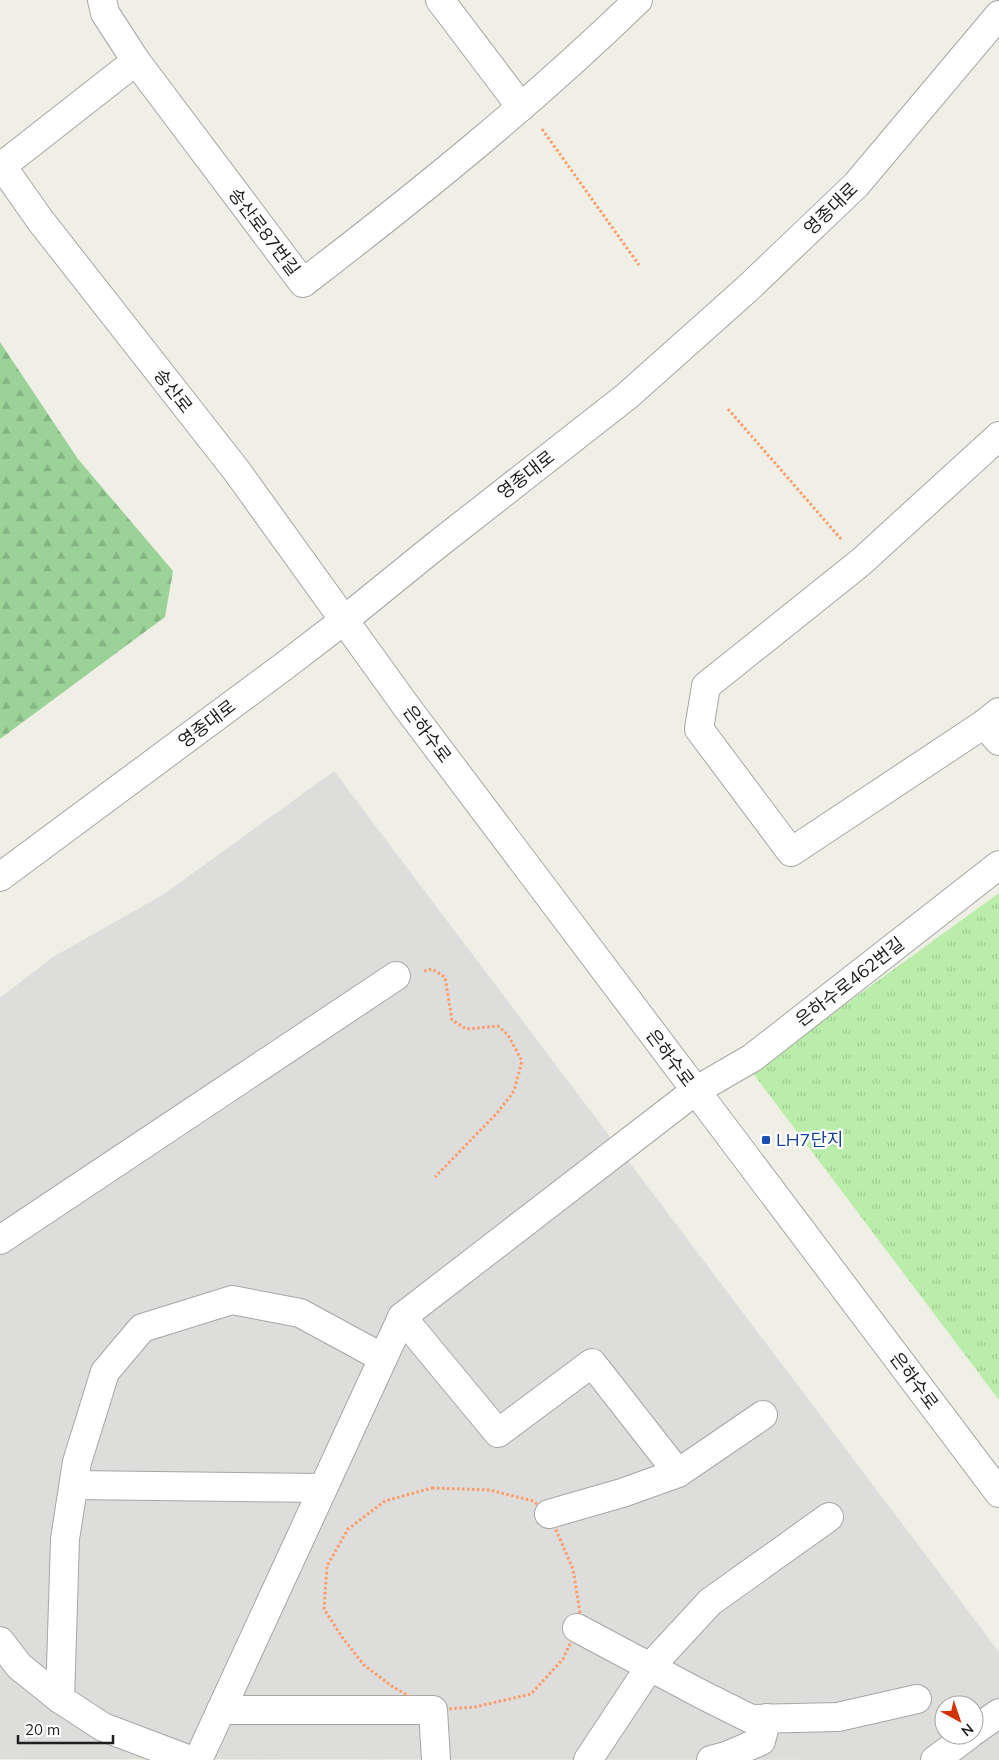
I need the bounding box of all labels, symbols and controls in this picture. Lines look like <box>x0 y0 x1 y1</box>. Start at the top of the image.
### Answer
street label: 영종대로 <box>799 177 862 240</box>
street label: 송산로87번길 <box>224 183 305 280</box>
street label: 송산로 <box>149 364 198 417</box>
street label: 영종대로 <box>493 445 559 504</box>
street label: 영종대로 <box>173 694 240 753</box>
street label: 은하수로 <box>398 700 457 767</box>
street label: 은하수로462번길 <box>791 932 909 1031</box>
street label: 은하수로 <box>641 1024 700 1091</box>
place label: LH7단지 <box>776 1128 844 1151</box>
marker: LH7단지 <box>760 1134 772 1146</box>
street label: 은하수로 <box>885 1347 944 1414</box>
north arrow <box>934 1695 984 1745</box>
scale bar <box>18 1712 112 1744</box>
text: 20 m <box>25 1720 60 1739</box>
text: N <box>958 1720 977 1740</box>

